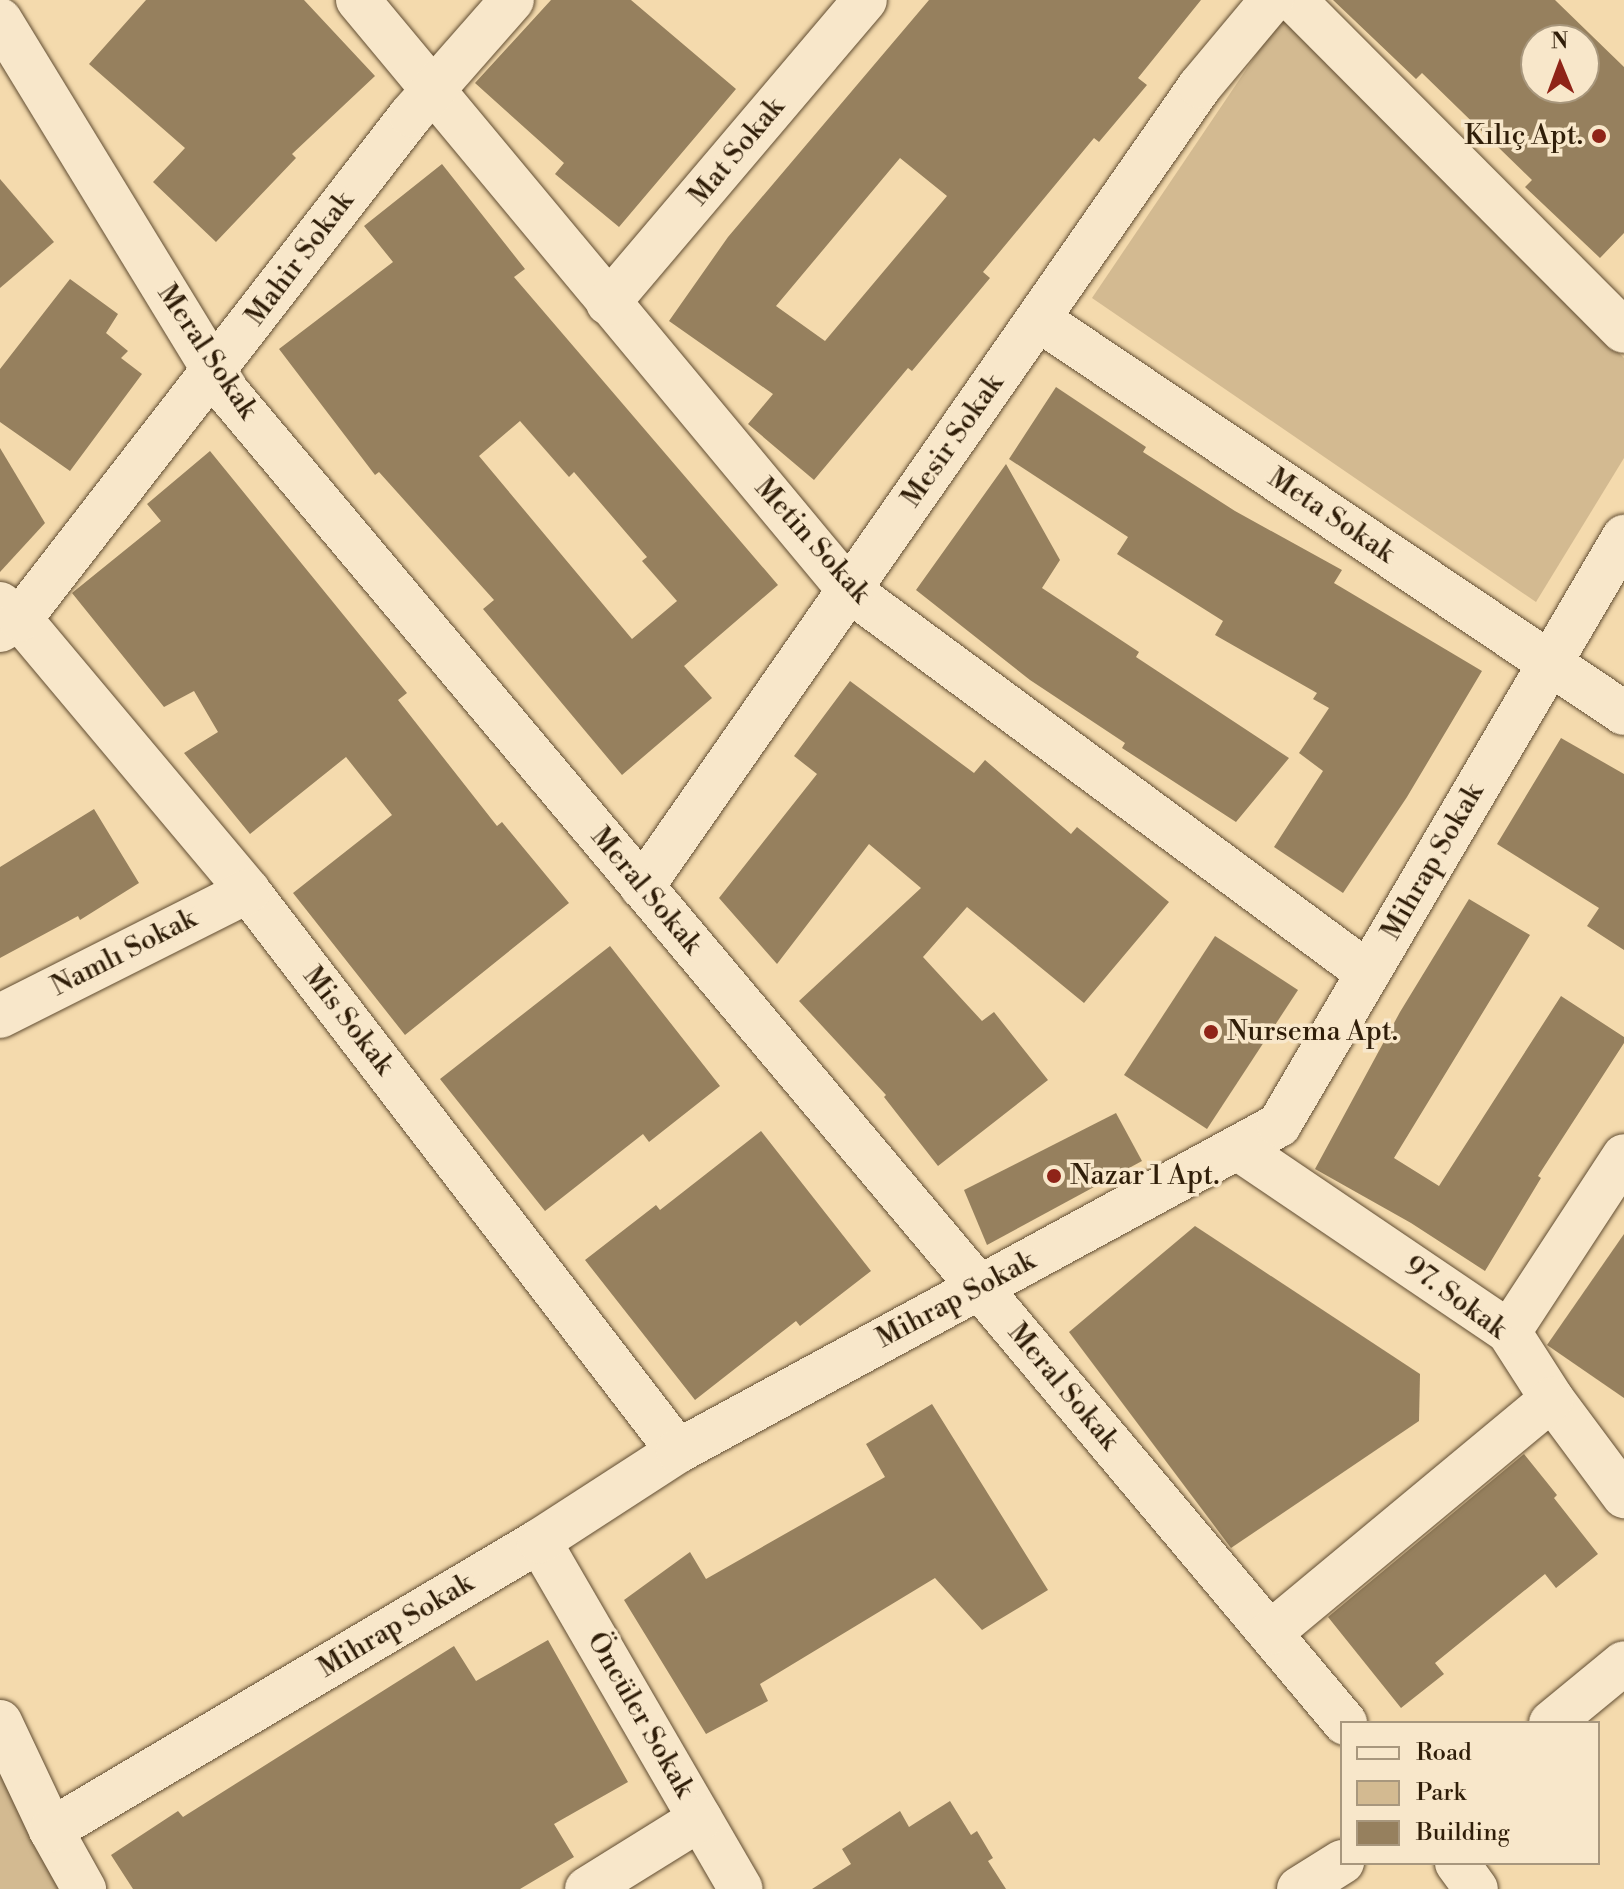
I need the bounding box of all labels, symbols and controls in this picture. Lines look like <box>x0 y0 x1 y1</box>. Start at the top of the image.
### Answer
north arrow <box>1520 24 1600 104</box>
text: N <box>1551 28 1569 55</box>
street label: Mat Sokak <box>682 91 792 213</box>
place label: Kılıç Apt. <box>1464 119 1583 153</box>
marker: Kılıç Apt. <box>1590 127 1608 145</box>
street label: Mahir Sokak <box>239 185 361 333</box>
street label: Meral Sokak <box>150 278 264 426</box>
street label: Mesir Sokak <box>895 368 1011 514</box>
street label: Meta Sokak <box>1261 461 1401 571</box>
street label: Metin Sokak <box>747 472 877 610</box>
street label: Mihrap Sokak <box>1375 778 1491 946</box>
street label: Meral Sokak <box>583 821 709 961</box>
street label: Namlı Sokak <box>46 902 202 1004</box>
street label: Mis Sokak <box>295 960 401 1082</box>
place label: Nursema Apt. <box>1227 1015 1398 1049</box>
marker: Nursema Apt. <box>1202 1023 1220 1041</box>
place label: Nazar 1 Apt. <box>1070 1159 1219 1193</box>
marker: Nazar 1 Apt. <box>1045 1167 1063 1185</box>
street label: Mihrap Sokak <box>871 1244 1041 1356</box>
street label: 97. Sokak <box>1397 1250 1513 1346</box>
street label: Meral Sokak <box>1000 1317 1126 1457</box>
street label: Mihrap Sokak <box>312 1567 480 1685</box>
street label: Öncüler Sokak <box>579 1626 701 1804</box>
legend <box>1340 1721 1600 1865</box>
text: Road <box>1416 1738 1472 1768</box>
text: Park <box>1416 1778 1466 1808</box>
text: Building <box>1416 1818 1510 1848</box>

